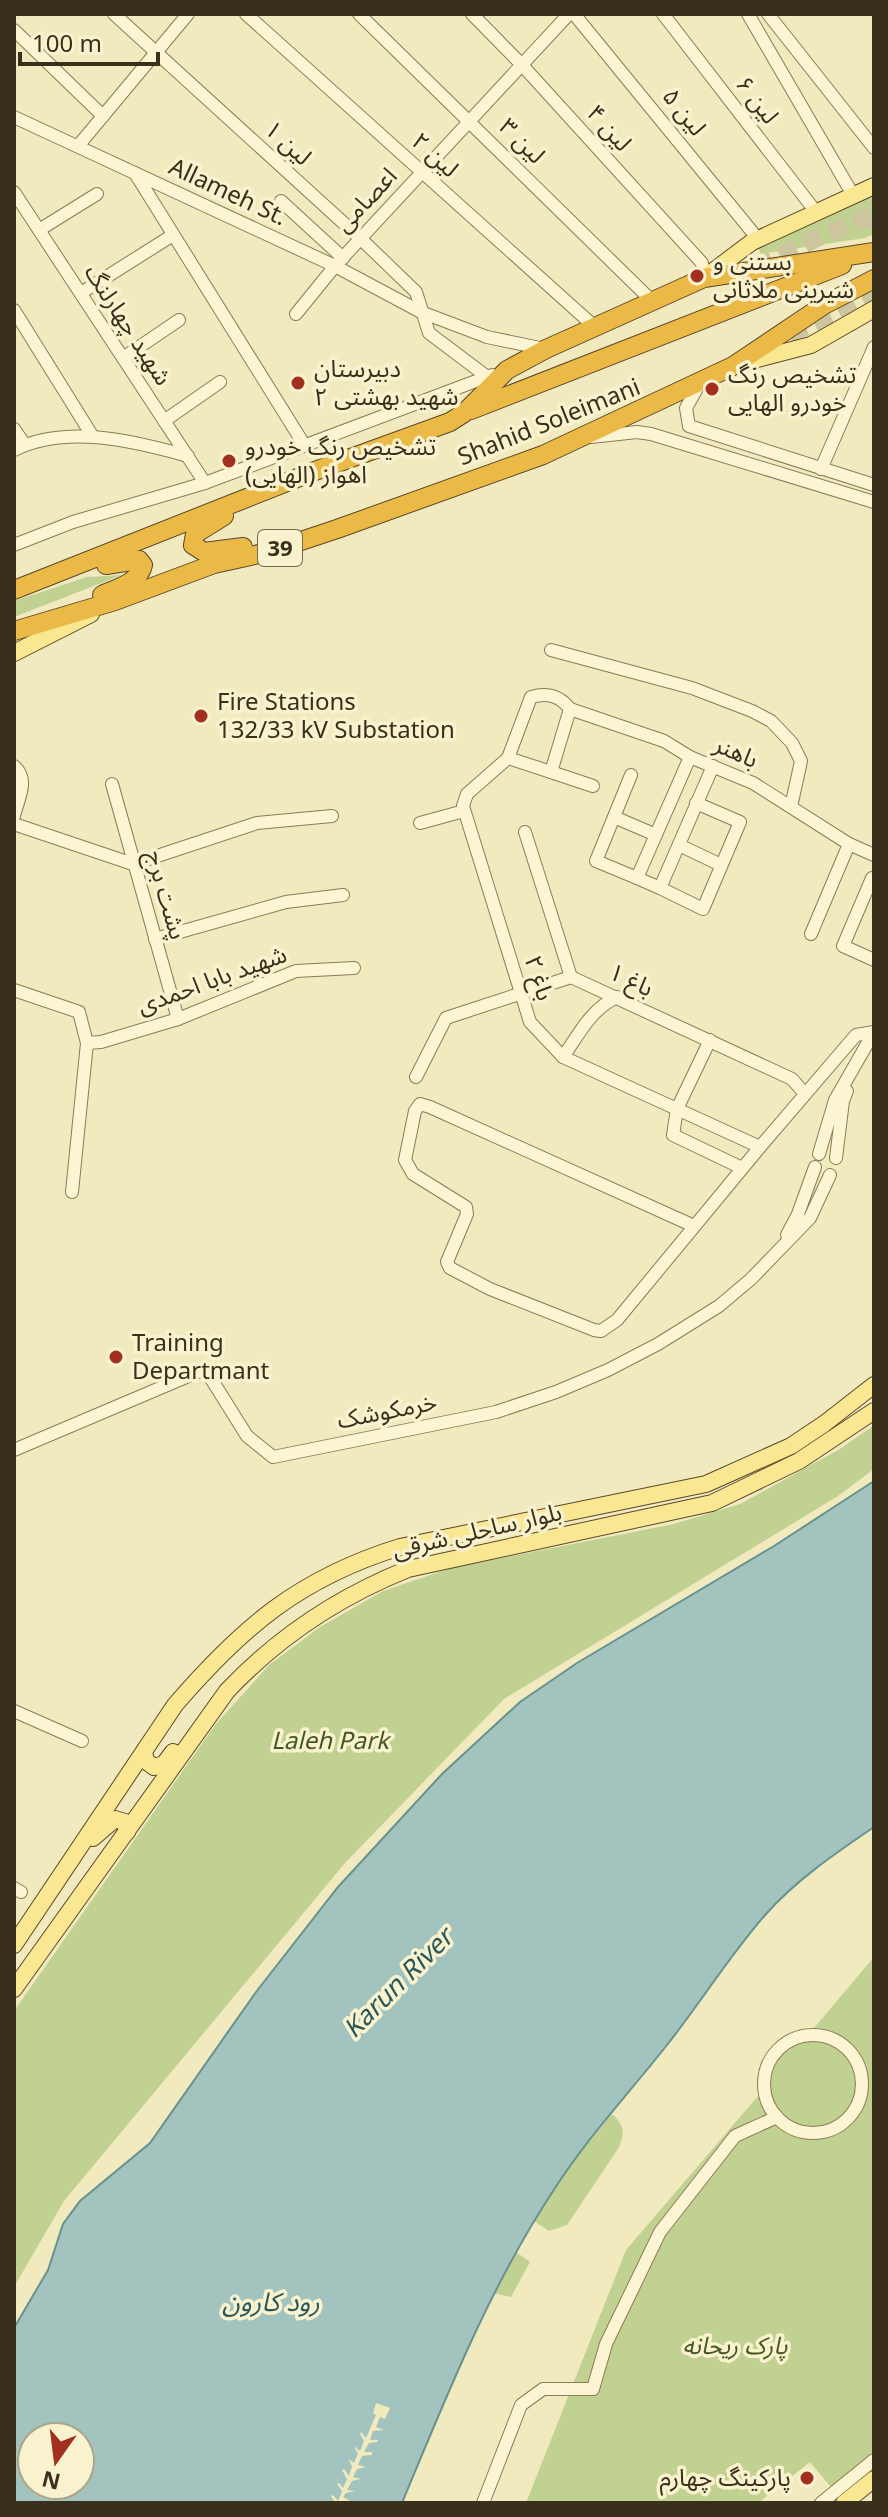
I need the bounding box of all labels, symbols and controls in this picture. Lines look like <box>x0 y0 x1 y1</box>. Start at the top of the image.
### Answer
scale bar <box>20 16 158 66</box>
text: 100 m <box>32 19 102 70</box>
street label: لین ۶ <box>720 64 793 137</box>
street label: لین ۵ <box>647 76 720 149</box>
street label: لین ۴ <box>572 92 645 165</box>
street label: لین ۳ <box>485 105 558 178</box>
street label: لین ۱ <box>251 107 324 180</box>
street label: لین ۲ <box>398 119 471 192</box>
street label: Allameh St. <box>160 143 296 242</box>
street label: اعصامی <box>321 154 412 246</box>
place label: بستنی و شیرینی ملاثانی <box>713 237 854 316</box>
street label: شهید چهارلنگ <box>69 253 187 397</box>
marker: بستنی و شیرینی ملاثانی <box>688 267 706 285</box>
place label: دبیرستان شهید بهشتی ۲ <box>314 344 459 423</box>
place label: تشخیص رنگ خودرو الهایی <box>728 350 856 429</box>
street label: Shahid Soleimani <box>450 362 649 482</box>
marker: دبیرستان شهید بهشتی ۲ <box>289 374 307 392</box>
marker: تشخیص رنگ خودرو الهایی <box>703 380 721 398</box>
place label: تشخیص رنگ خودرو اهواز (الهایی) <box>245 422 436 501</box>
marker: تشخیص رنگ خودرو اهواز (الهایی) <box>220 452 238 470</box>
road number: 39 <box>258 530 302 566</box>
place label: Fire Stations 132/33 kV Substation <box>217 677 455 756</box>
marker: Fire Stations 132/33 kV Substation <box>192 707 210 725</box>
street label: باهنر <box>704 720 767 785</box>
street label: پشت برج <box>128 844 203 946</box>
street label: شهید بابا احمدی <box>130 930 295 1031</box>
street label: باغ ۱ <box>599 948 662 1013</box>
street label: باغ ۲ <box>507 949 570 1008</box>
place label: Training Departmant <box>132 1318 270 1397</box>
marker: Training Departmant <box>107 1348 125 1366</box>
street label: خرمکوشک <box>333 1377 442 1446</box>
street label: بلوار ساحلی شرقی <box>387 1487 567 1576</box>
park label: Laleh Park <box>271 1716 392 1767</box>
water label: Karun River <box>329 1911 470 2053</box>
water label: رود کارون <box>222 2275 320 2330</box>
park label: پارک ریحانه <box>683 2321 788 2372</box>
north arrow <box>16 2421 96 2501</box>
place label: پارکینگ چهارم <box>660 2453 791 2504</box>
text: N <box>37 2455 66 2504</box>
marker: پارکینگ چهارم <box>798 2469 816 2487</box>

